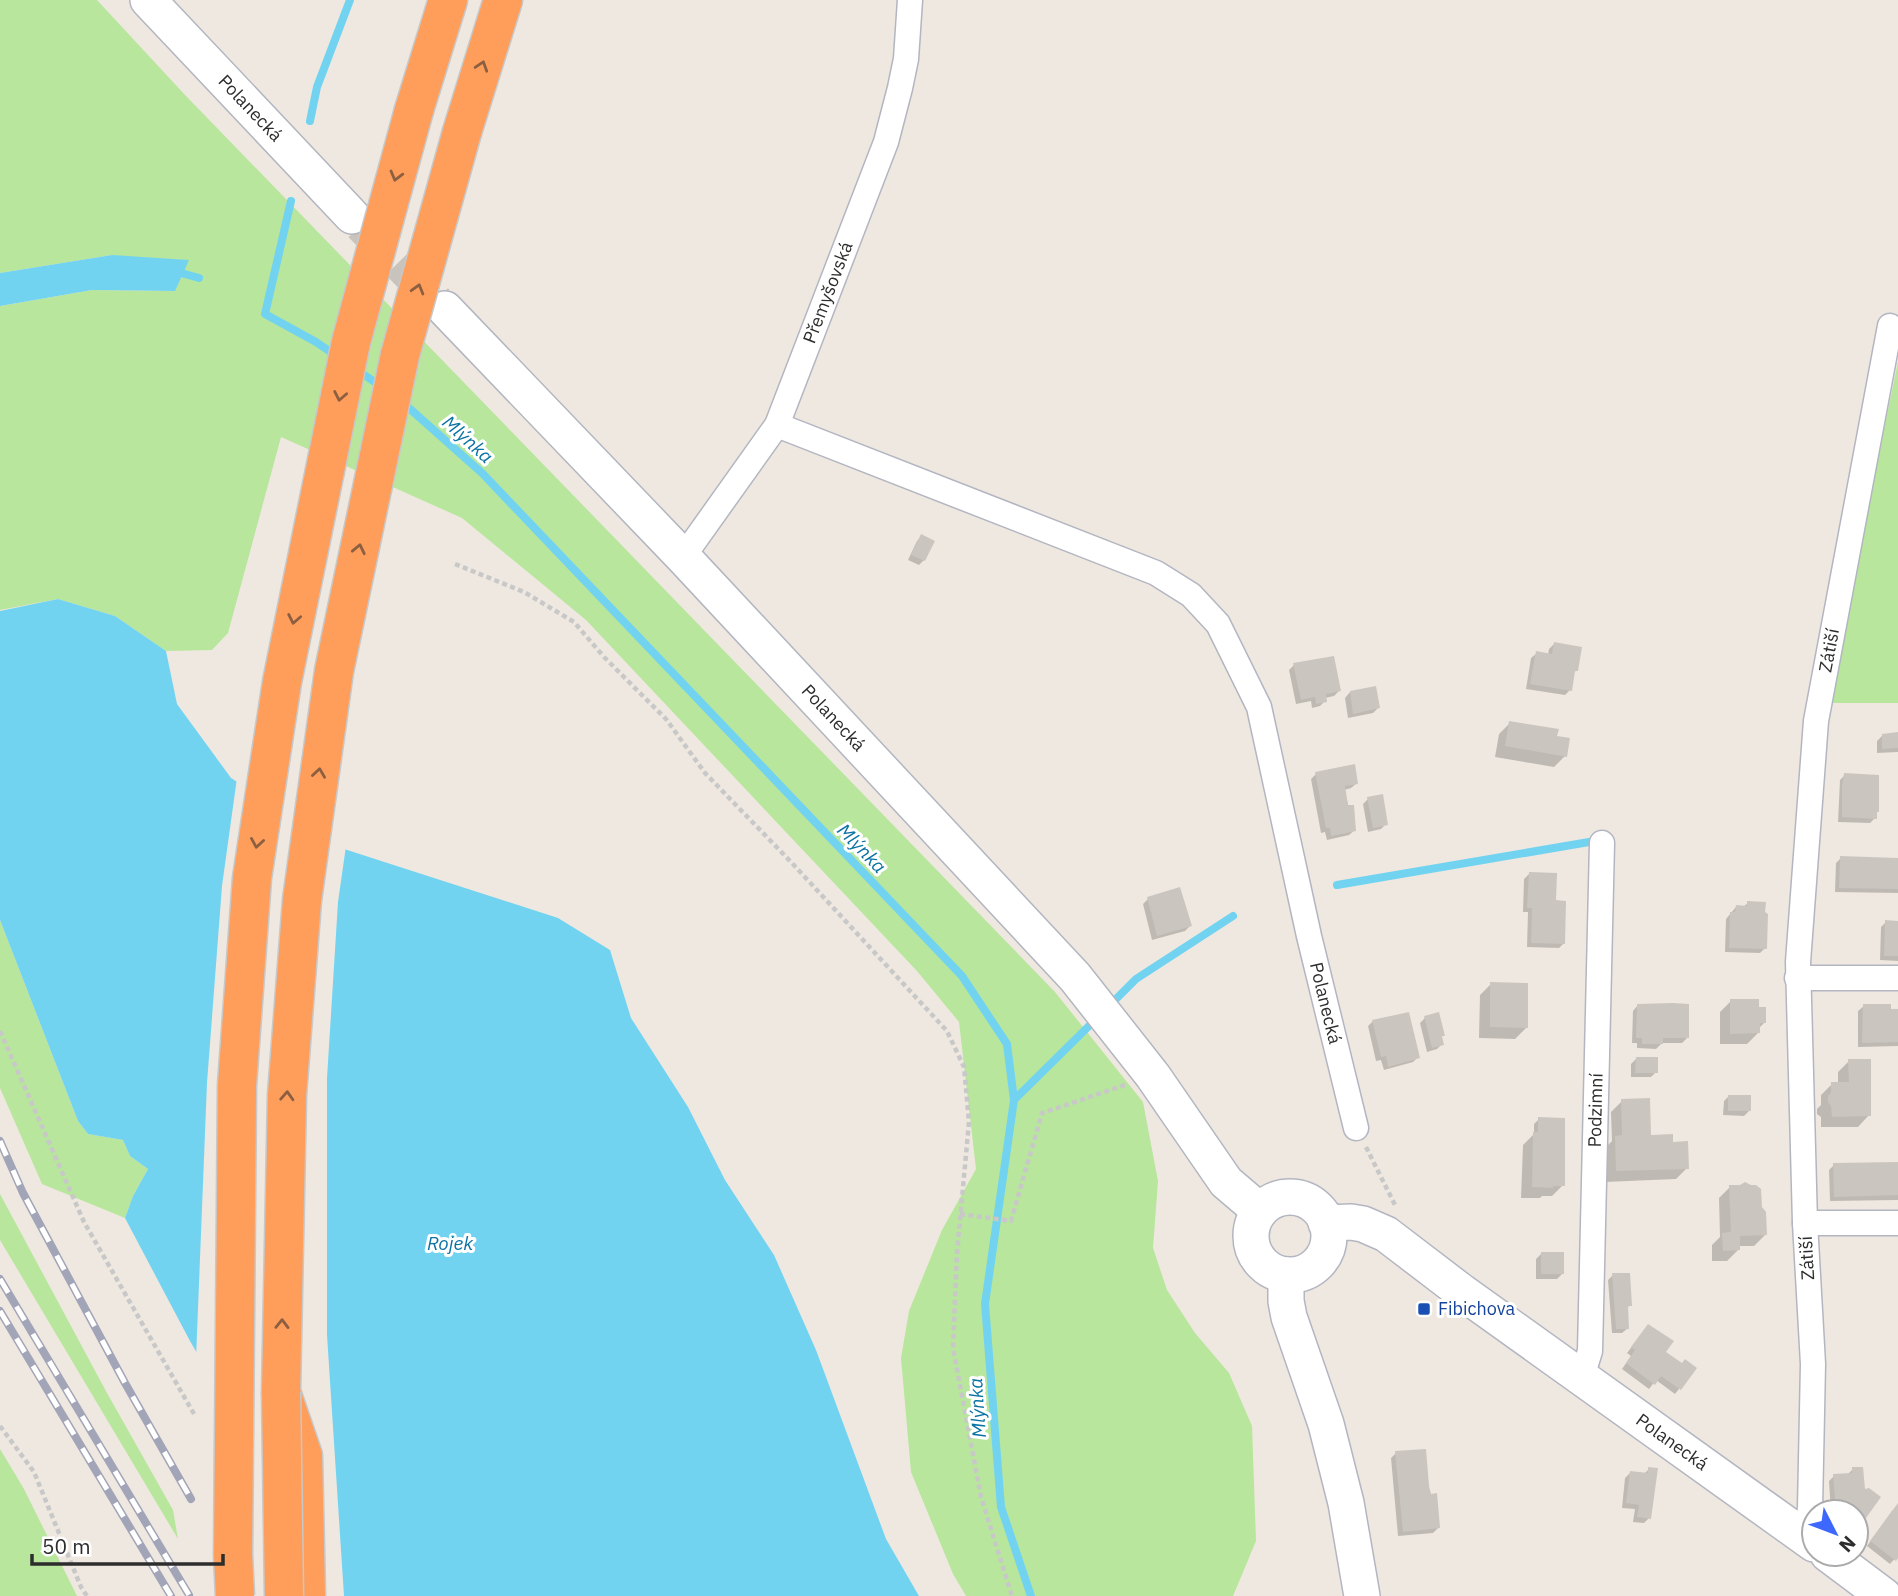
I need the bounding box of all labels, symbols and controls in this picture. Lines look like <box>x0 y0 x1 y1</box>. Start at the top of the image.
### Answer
one-way arrow <box>474 61 489 73</box>
street label: Polanecká <box>214 70 288 146</box>
one-way arrow <box>390 170 404 182</box>
street label: Přemyšovská <box>798 238 858 346</box>
one-way arrow <box>410 284 424 296</box>
one-way arrow <box>333 390 348 402</box>
water label: Mlýnka <box>438 410 498 468</box>
one-way arrow <box>351 543 366 555</box>
one-way arrow <box>288 613 303 625</box>
street label: Zátiší <box>1813 626 1844 674</box>
street label: Polanecká <box>797 679 871 756</box>
one-way arrow <box>312 767 327 779</box>
water label: Mlýnka <box>832 818 892 878</box>
one-way arrow <box>250 838 265 849</box>
street label: Polanecká <box>1305 960 1347 1047</box>
street label: Podzimní <box>1583 1072 1608 1148</box>
one-way arrow <box>279 1091 294 1102</box>
water label: Rojek <box>427 1231 474 1255</box>
street label: Zátiší <box>1794 1235 1819 1281</box>
place label: Fibichova <box>1438 1297 1515 1320</box>
marker: Fibichova <box>1416 1301 1432 1317</box>
one-way arrow <box>274 1318 290 1329</box>
water label: Mlýnka <box>963 1377 991 1439</box>
street label: Polanecká <box>1632 1408 1713 1476</box>
north arrow <box>1800 1498 1870 1568</box>
scale bar <box>32 1522 222 1566</box>
text: N <box>1834 1531 1861 1558</box>
text: 50 m <box>42 1532 91 1560</box>

